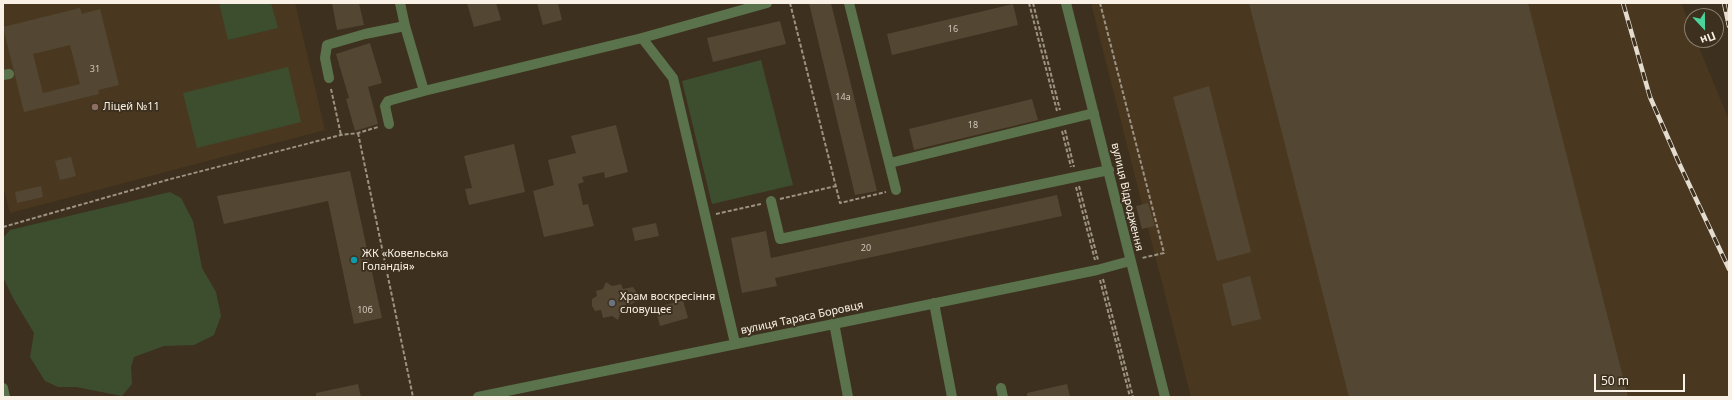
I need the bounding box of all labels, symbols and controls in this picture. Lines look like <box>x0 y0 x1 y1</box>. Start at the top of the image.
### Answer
north arrow <box>1684 8 1724 48</box>
house number: 16 <box>948 24 958 34</box>
text: Пн <box>1698 29 1718 49</box>
house number: 31 <box>90 64 100 74</box>
house number: 14а <box>835 92 851 102</box>
place label: Ліцей №11 <box>103 100 160 114</box>
marker: Ліцей №11 <box>90 102 100 112</box>
house number: 18 <box>968 120 978 130</box>
street label: вулиця Відродження <box>1108 142 1146 252</box>
house number: 20 <box>861 243 871 253</box>
place label: ЖК «Ковельська Голандія» <box>362 247 448 273</box>
marker: ЖК «Ковельська Голандія» <box>349 255 359 265</box>
place label: Храм воскресіння словущеє <box>620 290 715 316</box>
marker: Храм воскресіння словущеє <box>607 298 617 308</box>
street label: вулиця Тараса Боровця <box>739 299 865 337</box>
house number: 10б <box>357 305 373 315</box>
scale bar <box>1596 366 1687 392</box>
text: 50 m <box>1601 372 1629 389</box>

